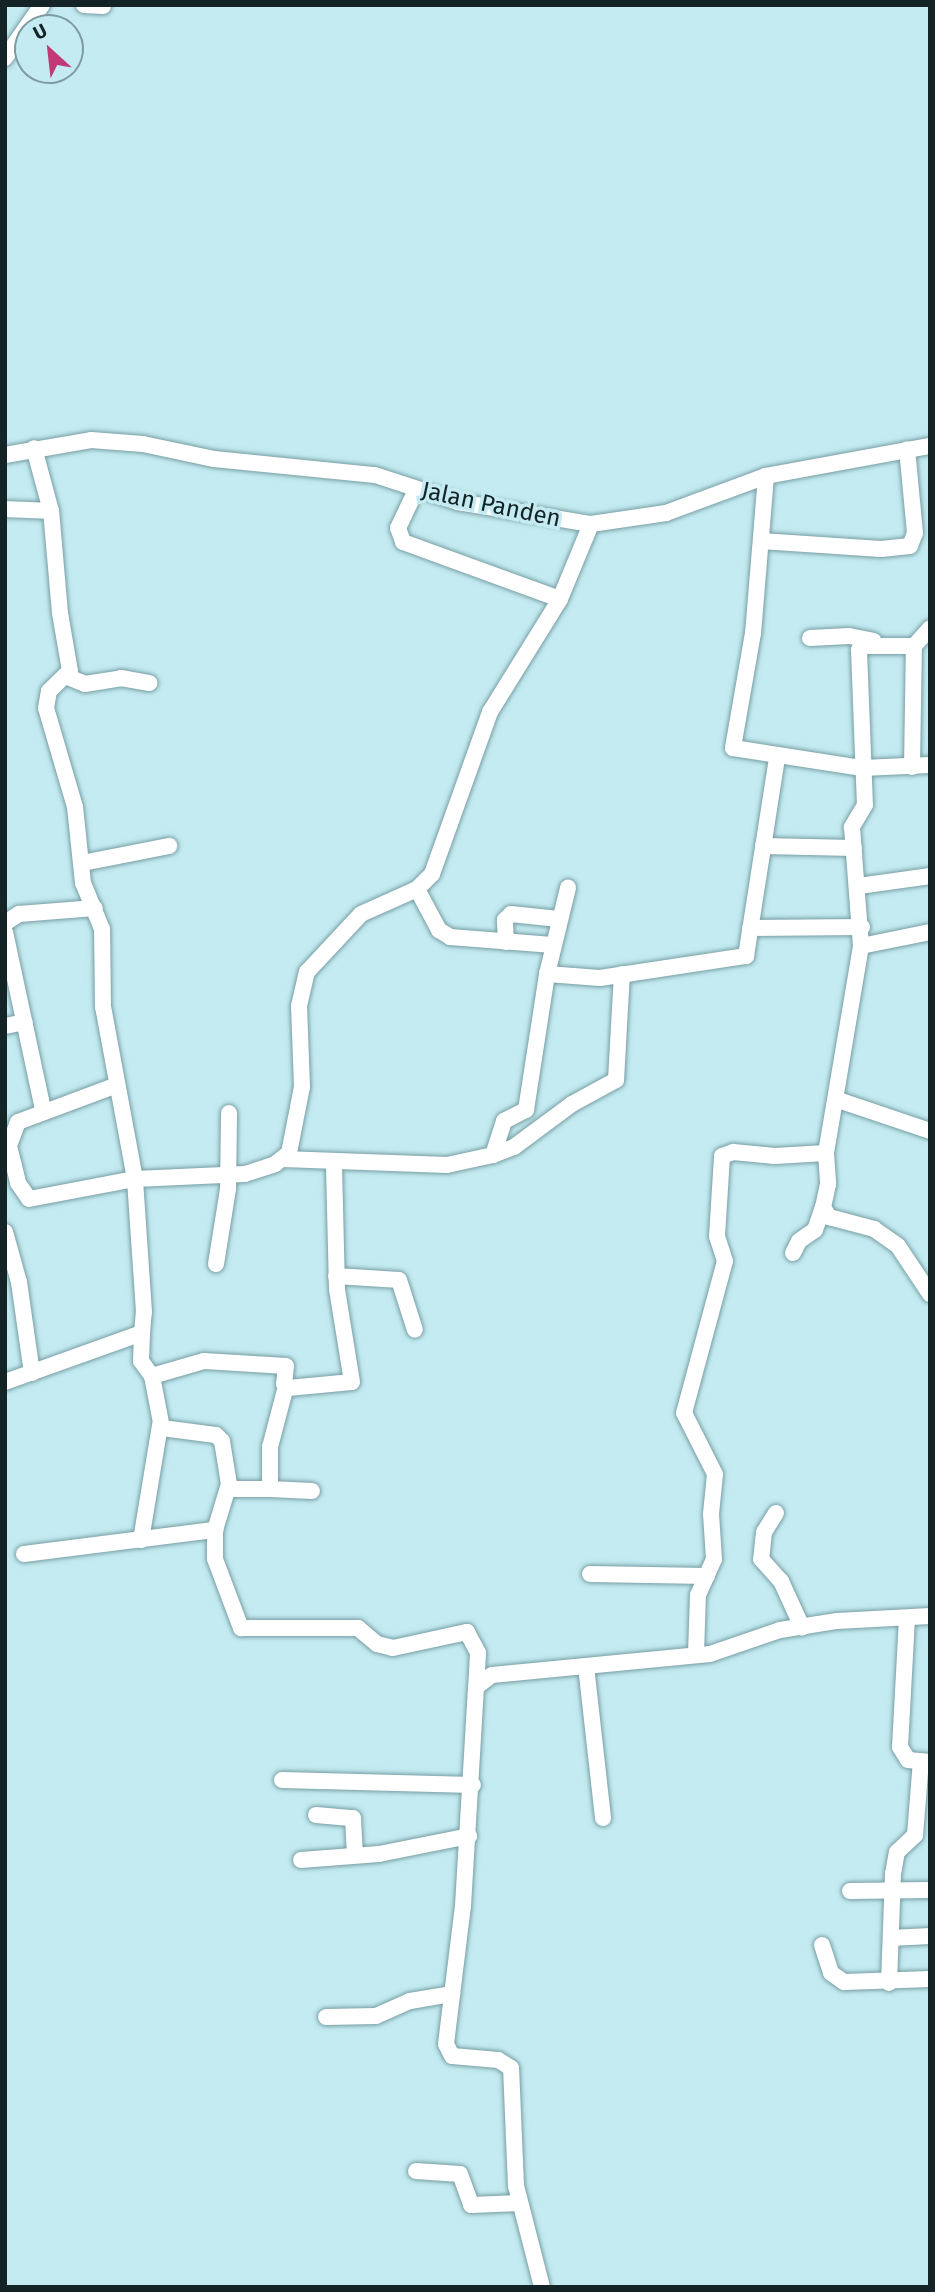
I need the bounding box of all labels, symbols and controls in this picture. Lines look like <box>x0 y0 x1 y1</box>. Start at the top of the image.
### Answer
north arrow <box>14 14 84 84</box>
text: U <box>29 19 51 45</box>
street label: Jalan Panden <box>419 476 563 534</box>

